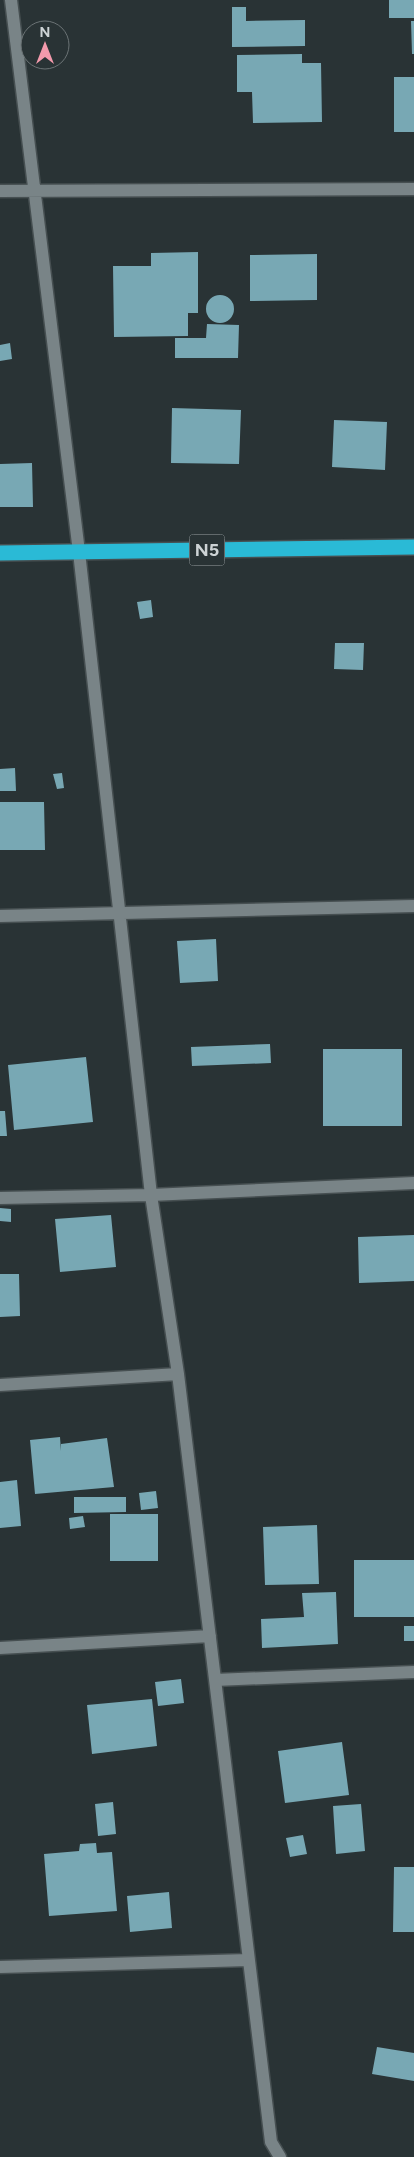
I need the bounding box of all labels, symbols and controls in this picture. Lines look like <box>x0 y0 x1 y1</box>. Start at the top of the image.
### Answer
north arrow <box>20 20 70 70</box>
text: N <box>40 24 50 41</box>
road number: N5 <box>190 534 224 566</box>

